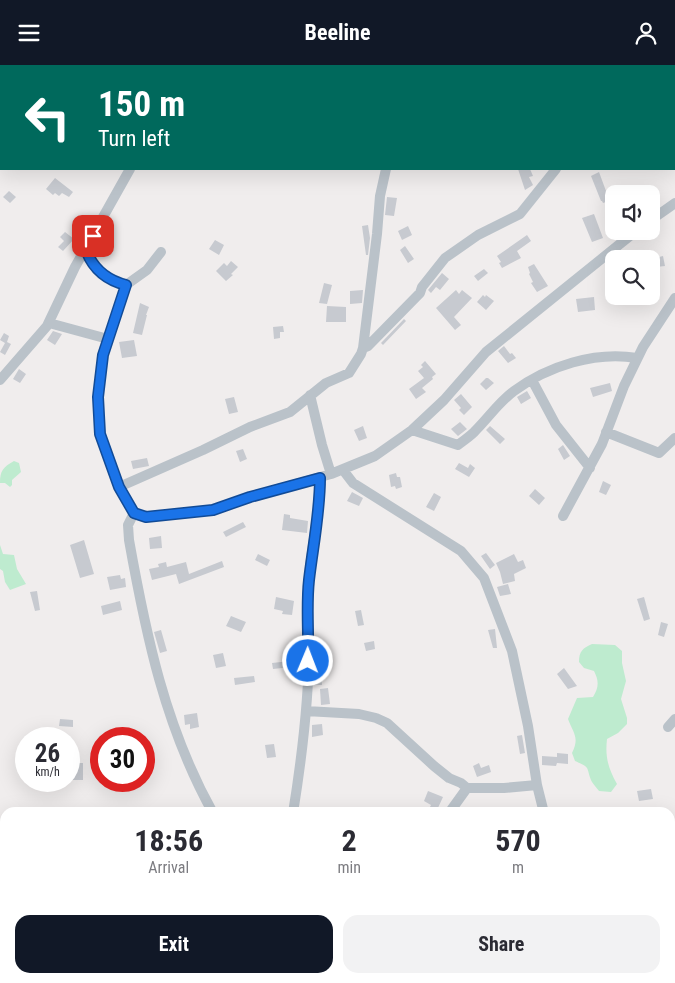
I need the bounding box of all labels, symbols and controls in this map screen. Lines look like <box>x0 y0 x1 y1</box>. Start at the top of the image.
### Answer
icon: menu <box>15 19 43 47</box>
icon: person <box>632 19 660 47</box>
text: Beeline <box>305 20 370 45</box>
text: 150 m <box>98 84 185 125</box>
icon: left <box>15 85 80 150</box>
text: Turn left <box>98 126 170 151</box>
map controls <box>605 185 660 305</box>
button: sound <box>605 185 660 240</box>
pin <box>72 215 114 257</box>
icon: arrive <box>79 222 107 250</box>
button: search <box>605 250 660 305</box>
position arrow <box>281 634 333 686</box>
speed limit sign: 30 <box>90 727 155 792</box>
text: 26 <box>35 739 60 768</box>
text: km/h <box>35 765 60 779</box>
text: 18:56 <box>134 823 203 858</box>
text: 2 <box>342 823 357 858</box>
text: 570 <box>495 823 541 858</box>
text: Arrival <box>148 858 189 877</box>
text: min <box>337 858 361 877</box>
text: m <box>512 858 524 877</box>
button: Exit <box>15 915 333 973</box>
button: Share <box>343 915 660 973</box>

